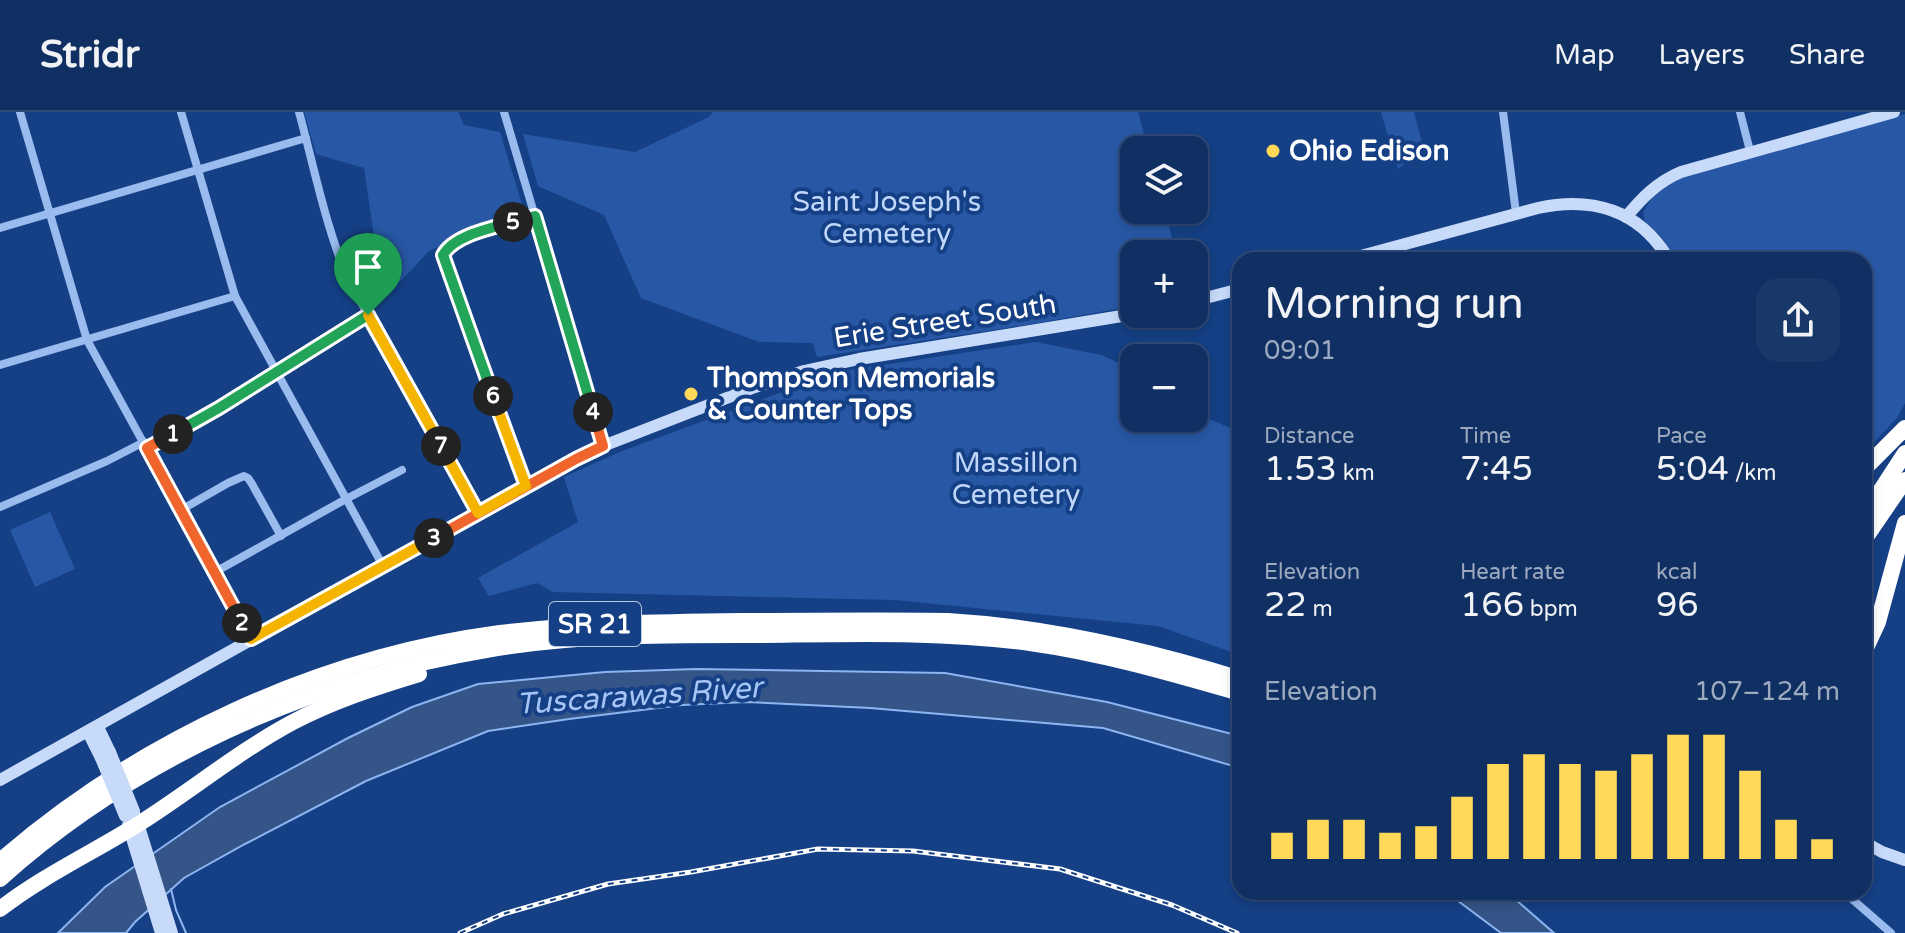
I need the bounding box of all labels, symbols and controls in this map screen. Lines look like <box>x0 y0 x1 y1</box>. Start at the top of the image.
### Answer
text: Stridr <box>40 32 140 78</box>
text: Map <box>1554 38 1615 72</box>
text: Layers <box>1659 38 1745 72</box>
text: Share <box>1789 38 1865 72</box>
place label: Ohio Edison <box>1289 134 1449 168</box>
map controls <box>1120 136 1208 432</box>
button: layers <box>1120 136 1208 224</box>
marker: Ohio Edison <box>1264 142 1282 160</box>
park label: Saint Joseph's Cemetery <box>793 185 981 251</box>
pin: 5 <box>493 202 533 242</box>
text: 5 <box>506 209 520 235</box>
pin <box>334 233 402 315</box>
button: + <box>1120 240 1208 328</box>
icon: arrive <box>346 245 390 289</box>
text: Morning run <box>1264 278 1524 331</box>
button: share <box>1756 278 1840 362</box>
street label: Erie Street South <box>831 287 1059 355</box>
text: 09:01 <box>1264 335 1336 366</box>
button: − <box>1120 344 1208 432</box>
place label: Thompson Memorials & Counter Tops <box>706 361 995 427</box>
pin: 6 <box>473 376 513 416</box>
text: 6 <box>486 383 500 409</box>
marker: Thompson Memorials & Counter Tops <box>682 385 700 403</box>
pin: 4 <box>573 392 613 432</box>
text: 4 <box>586 399 600 425</box>
pin: 1 <box>153 414 193 454</box>
text: 1 <box>166 421 180 447</box>
text: Distance <box>1264 423 1355 449</box>
text: Time <box>1460 423 1511 449</box>
text: Pace <box>1656 423 1707 449</box>
pin: 7 <box>421 426 461 466</box>
text: 7 <box>434 433 448 459</box>
park label: Massillon Cemetery <box>952 446 1080 512</box>
text: 1.53 <box>1264 449 1337 490</box>
text: 7:45 <box>1460 449 1533 490</box>
text: 5:04 <box>1656 449 1729 490</box>
text: km <box>1337 460 1375 486</box>
text: /km <box>1729 460 1777 486</box>
pin: 3 <box>414 518 454 558</box>
text: 3 <box>427 525 441 551</box>
text: Elevation <box>1264 559 1360 585</box>
text: Heart rate <box>1460 559 1565 585</box>
text: kcal <box>1656 559 1697 585</box>
text: 22 <box>1264 585 1307 626</box>
text: 166 <box>1460 585 1524 626</box>
text: 96 <box>1656 585 1699 626</box>
text: m <box>1307 596 1333 622</box>
text: bpm <box>1524 596 1578 622</box>
road number: SR 21 <box>549 602 641 646</box>
pin: 2 <box>222 603 262 643</box>
text: 2 <box>235 610 249 636</box>
water label: Tuscarawas River <box>515 669 766 723</box>
text: Elevation <box>1264 676 1378 707</box>
text: 107–124 m <box>1694 676 1840 707</box>

